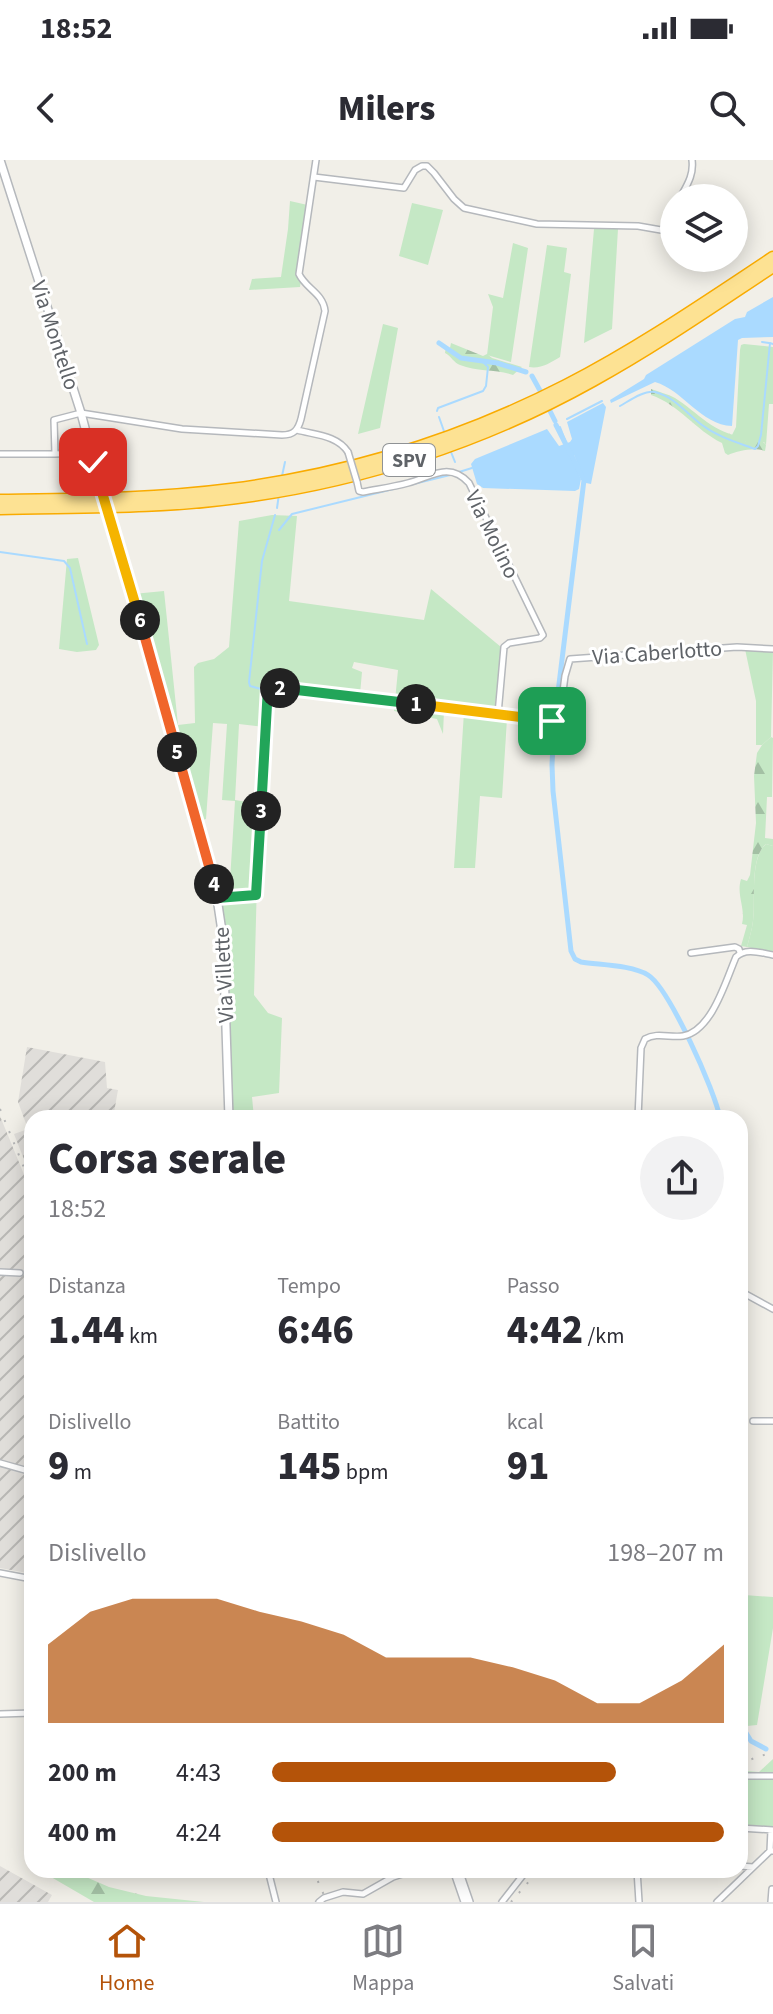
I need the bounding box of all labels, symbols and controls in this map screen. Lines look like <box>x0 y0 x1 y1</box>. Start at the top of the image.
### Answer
text: 18:52 <box>40 7 112 50</box>
text: Milers <box>338 83 435 134</box>
icon: back <box>24 86 68 130</box>
icon: search <box>705 86 749 130</box>
map controls <box>660 184 748 272</box>
button: layers <box>660 184 748 272</box>
street label: Via Montello <box>22 276 88 394</box>
pin <box>59 428 127 496</box>
icon: check <box>71 440 115 484</box>
road number: SPV <box>383 444 435 476</box>
street label: Via Molino <box>457 485 527 584</box>
pin: 6 <box>120 600 160 640</box>
text: 6 <box>134 604 146 636</box>
street label: Via Caberlotto <box>591 633 723 673</box>
pin: 2 <box>260 668 300 708</box>
text: 2 <box>274 672 286 704</box>
pin: 1 <box>396 684 436 724</box>
pin <box>518 687 586 755</box>
text: 1 <box>410 688 422 720</box>
icon: arrive <box>530 699 574 743</box>
pin: 5 <box>157 732 197 772</box>
text: 5 <box>171 736 183 768</box>
pin: 3 <box>241 791 281 831</box>
text: 3 <box>255 795 267 827</box>
pin: 4 <box>194 864 234 904</box>
text: 4 <box>208 868 220 900</box>
street label: Via Villette <box>206 926 242 1024</box>
text: Corsa serale <box>48 1128 286 1191</box>
button: share <box>640 1136 724 1220</box>
text: 18:52 <box>48 1190 106 1227</box>
text: Distanza <box>48 1270 126 1302</box>
text: Tempo <box>277 1270 341 1302</box>
text: Passo <box>507 1270 560 1302</box>
text: 1.44 <box>48 1302 124 1359</box>
text: 6:46 <box>277 1302 354 1359</box>
text: 4:42 <box>507 1302 583 1359</box>
text: km <box>124 1320 158 1352</box>
text: /km <box>583 1320 624 1352</box>
text: Dislivello <box>48 1406 131 1438</box>
text: Battito <box>277 1406 340 1438</box>
text: kcal <box>507 1406 544 1438</box>
text: 9 <box>48 1438 69 1495</box>
text: 145 <box>277 1438 341 1495</box>
text: 91 <box>507 1438 549 1495</box>
text: m <box>69 1456 92 1488</box>
text: bpm <box>341 1456 388 1488</box>
text: Dislivello <box>48 1534 147 1571</box>
text: 198–207 m <box>607 1534 724 1571</box>
text: 200 m <box>48 1754 117 1791</box>
text: 4:43 <box>176 1754 221 1791</box>
text: 400 m <box>48 1814 117 1851</box>
text: 4:24 <box>176 1814 221 1851</box>
tab: Home <box>99 1919 154 1999</box>
tab: Mappa <box>352 1919 414 1999</box>
tab: Salvati <box>612 1919 674 1999</box>

